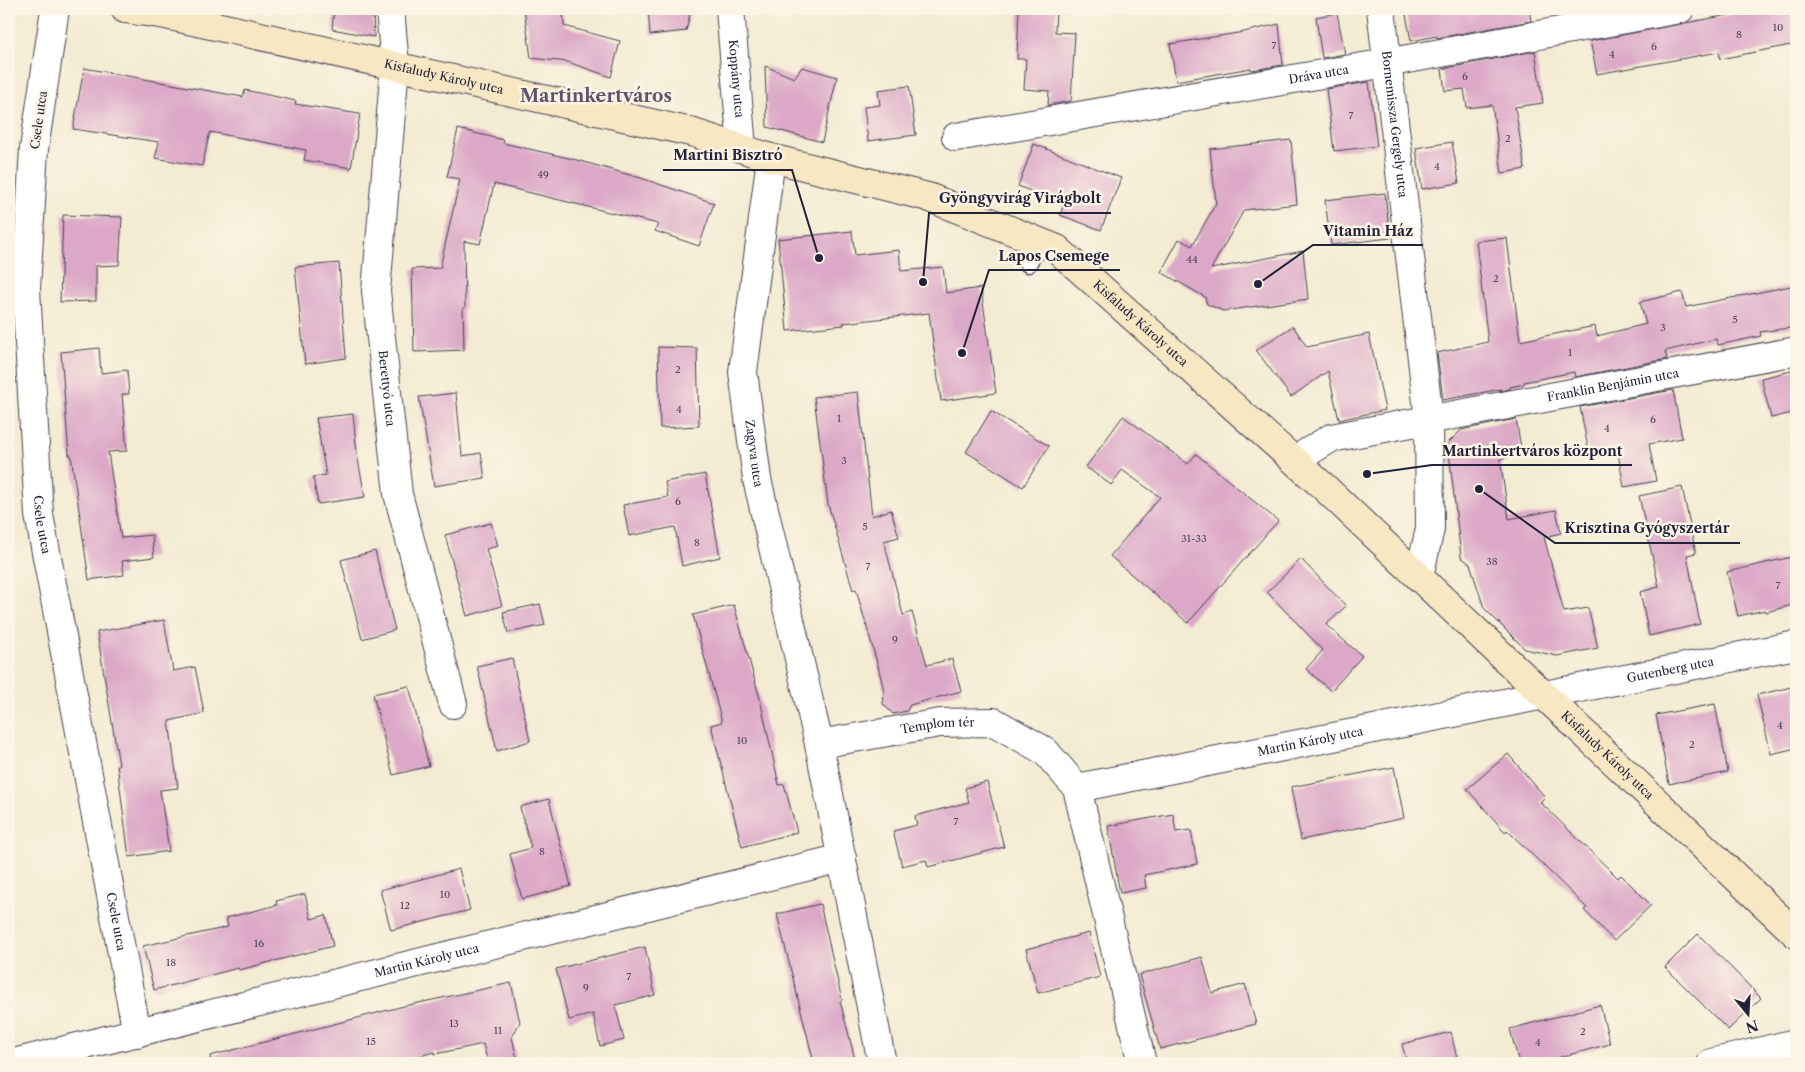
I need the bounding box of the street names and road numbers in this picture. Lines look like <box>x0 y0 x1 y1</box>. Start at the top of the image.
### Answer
street label: Koppány utca <box>726 39 747 119</box>
street label: Bornemissza Gergely utca <box>1379 50 1411 199</box>
street label: Kisfaludy Károly utca <box>383 56 506 97</box>
street label: Dráva utca <box>1287 61 1350 87</box>
street label: Csele utca <box>27 89 50 150</box>
street label: Kisfaludy Károly utca <box>1090 277 1192 370</box>
street label: Berettyó utca <box>375 350 399 428</box>
street label: Franklin Benjámin utca <box>1546 365 1681 404</box>
street label: Zagyva utca <box>742 419 767 489</box>
street label: Csele utca <box>31 495 54 556</box>
street label: Gutenberg utca <box>1625 653 1716 685</box>
street label: Kisfaludy Károly utca <box>1558 708 1657 803</box>
street label: Templom tér <box>899 714 975 737</box>
street label: Martin Károly utca <box>1256 723 1365 759</box>
street label: Csele utca <box>104 891 129 953</box>
street label: Martin Károly utca <box>373 940 481 980</box>

